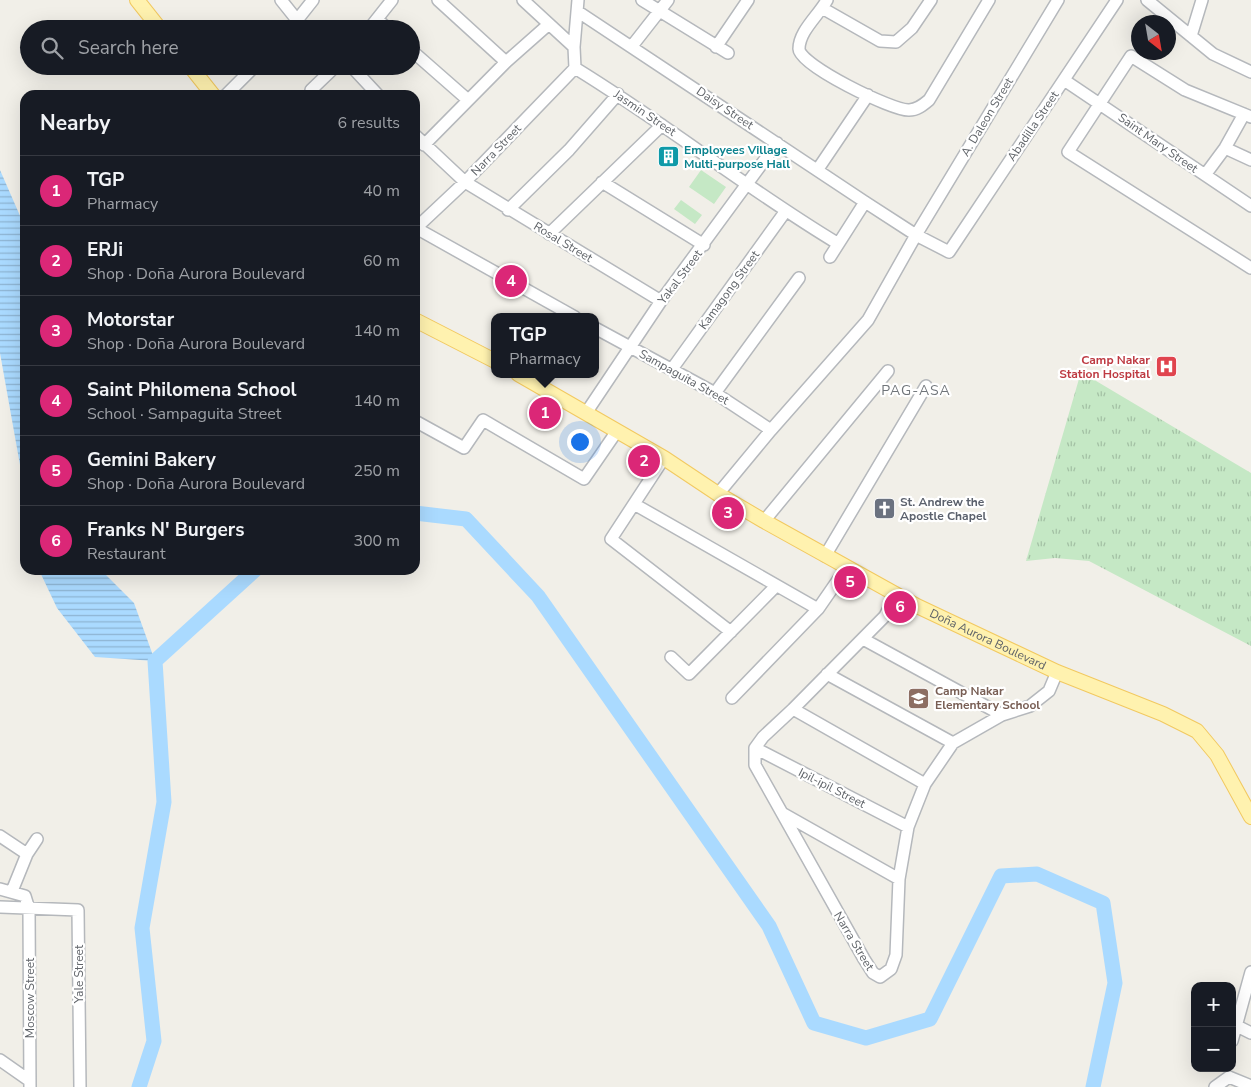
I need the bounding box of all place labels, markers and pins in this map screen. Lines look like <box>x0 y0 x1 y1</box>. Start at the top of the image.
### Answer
place label: Employees Village Multi-purpose Hall <box>684 142 790 172</box>
building icon: Employees Village Multi-purpose Hall <box>656 145 680 169</box>
pin: 4 <box>495 262 527 300</box>
place label: Camp Nakar Station Hospital <box>1059 352 1150 382</box>
hospital icon: Camp Nakar Station Hospital <box>1154 355 1178 379</box>
pin: 1 <box>529 394 561 432</box>
pin: 2 <box>628 442 660 480</box>
pin: 3 <box>712 494 744 532</box>
place label: St. Andrew the Apostle Chapel <box>900 494 986 524</box>
church icon: St. Andrew the Apostle Chapel <box>872 497 896 521</box>
pin: 5 <box>834 563 866 601</box>
pin: 6 <box>884 588 916 626</box>
place label: Camp Nakar Elementary School <box>935 683 1040 713</box>
school or university icon: Camp Nakar Elementary School <box>907 686 931 710</box>

